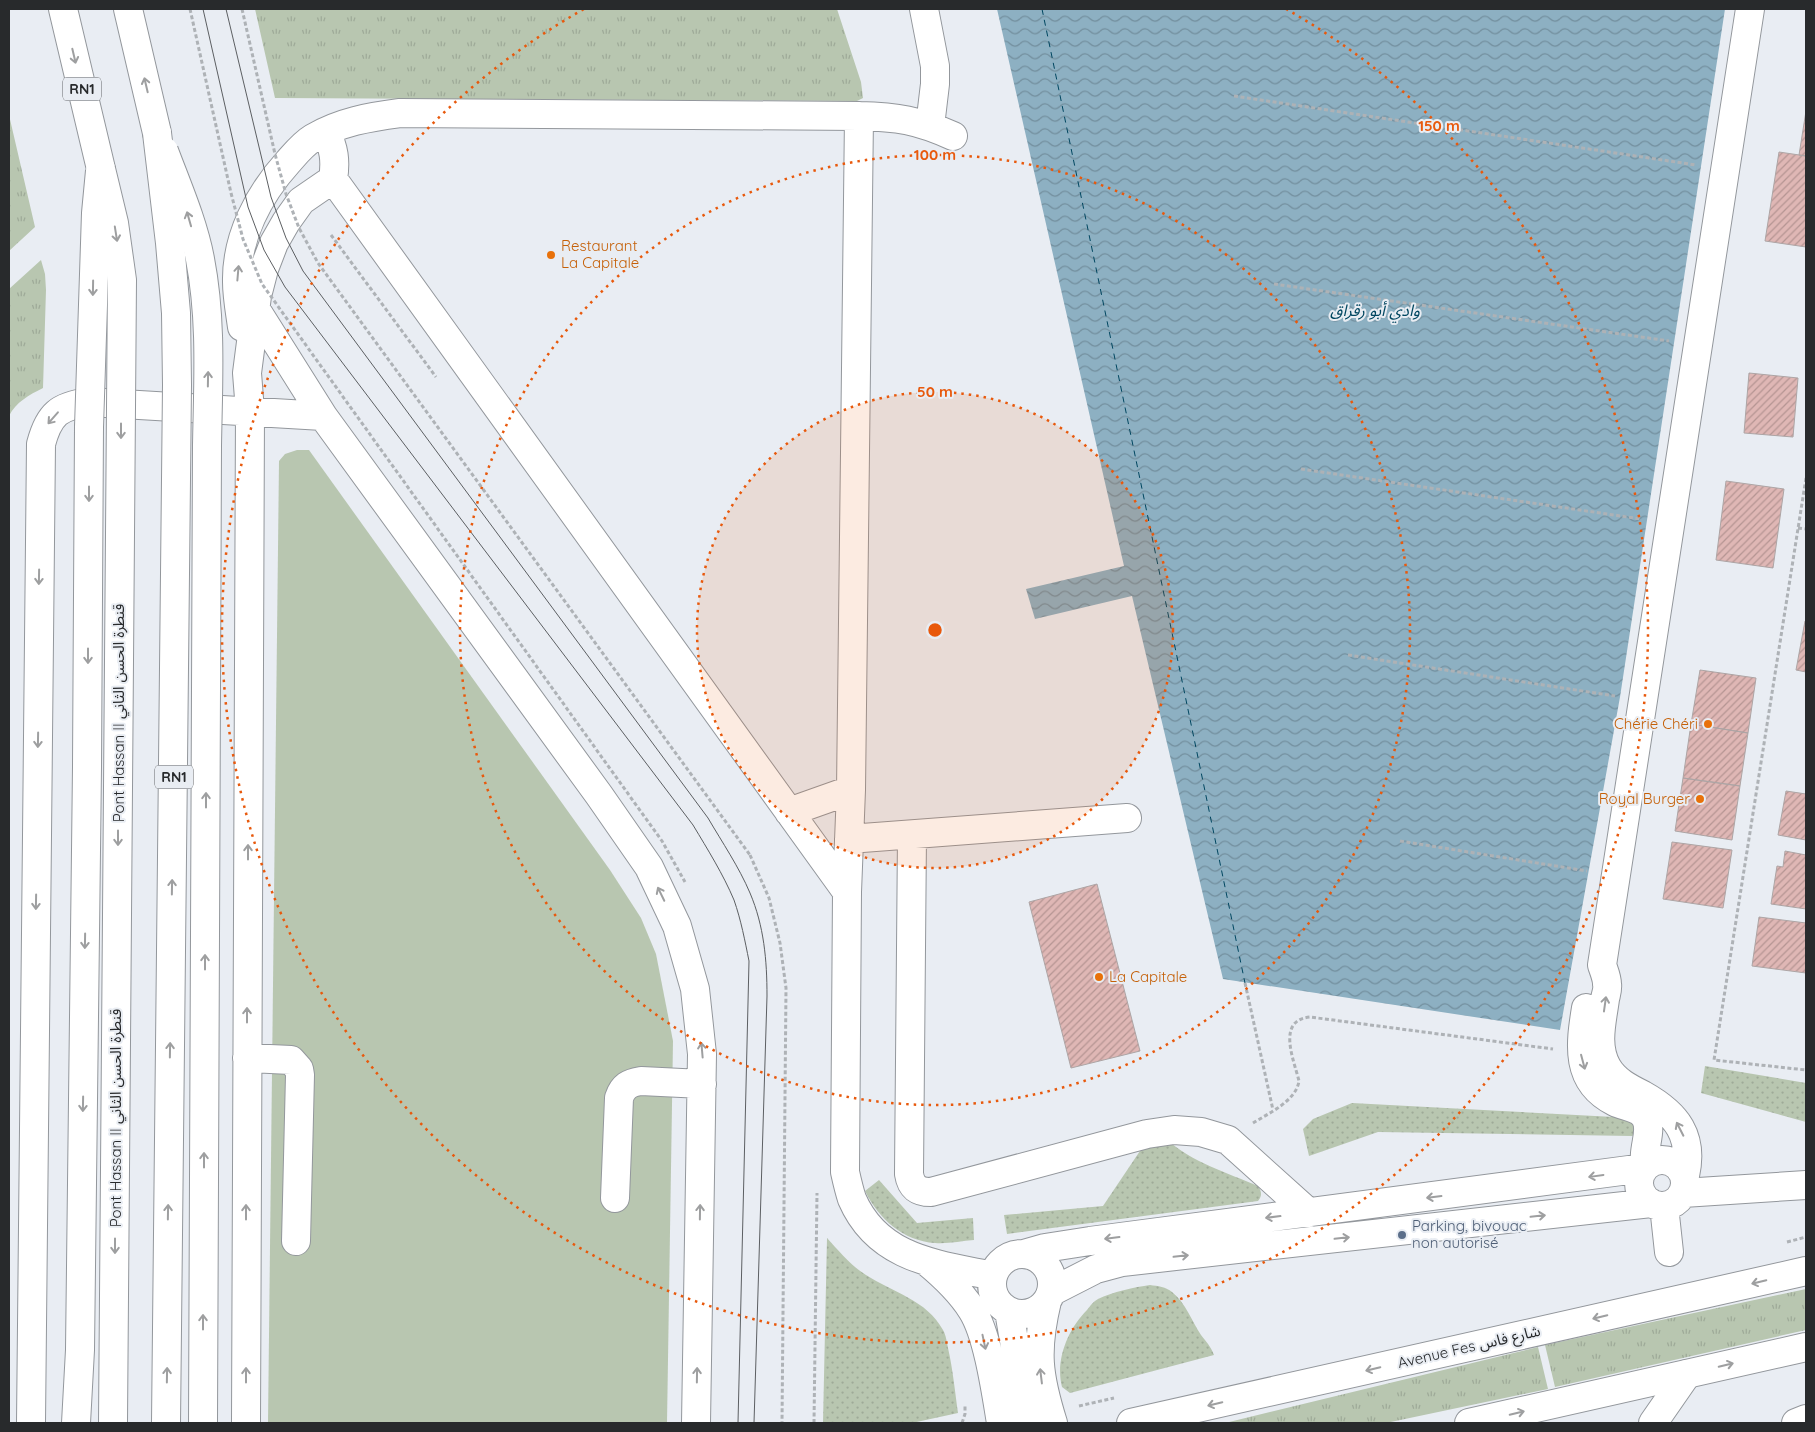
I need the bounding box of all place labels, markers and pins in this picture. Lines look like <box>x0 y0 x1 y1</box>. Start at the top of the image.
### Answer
place label: Restaurant La Capitale <box>561 236 639 272</box>
marker: Restaurant La Capitale <box>545 249 557 261</box>
centre of rings <box>926 621 944 639</box>
place label: Chérie Chéri <box>1614 714 1698 733</box>
marker: Chérie Chéri <box>1702 718 1714 730</box>
place label: Royal Burger <box>1599 789 1690 808</box>
marker: Royal Burger <box>1694 793 1706 805</box>
place label: La Capitale <box>1109 967 1187 986</box>
marker: La Capitale <box>1093 971 1105 983</box>
place label: Parking, bivouac non autorisé <box>1412 1216 1527 1252</box>
marker: Parking, bivouac non autorisé <box>1396 1229 1408 1241</box>

